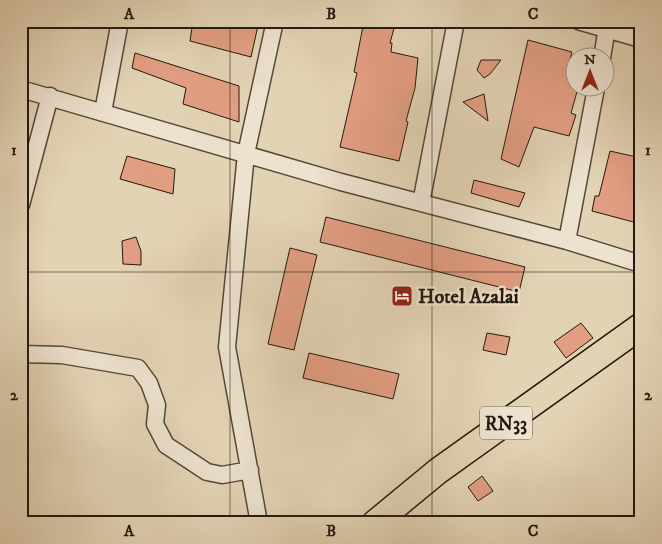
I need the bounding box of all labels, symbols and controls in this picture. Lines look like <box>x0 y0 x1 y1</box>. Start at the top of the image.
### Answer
text: A <box>123 4 135 24</box>
text: B <box>326 4 336 24</box>
text: C <box>528 4 538 24</box>
north arrow <box>564 48 614 98</box>
text: N <box>584 51 596 69</box>
text: 1 <box>11 140 17 160</box>
text: 1 <box>645 140 651 160</box>
hotel icon: Hotel Azalai <box>390 284 414 308</box>
place label: Hotel Azalai <box>418 285 519 310</box>
text: 2 <box>10 385 19 405</box>
text: 2 <box>644 385 653 405</box>
road number: RN33 <box>480 406 532 439</box>
text: A <box>123 521 135 541</box>
text: B <box>326 521 336 541</box>
text: C <box>528 521 538 541</box>

